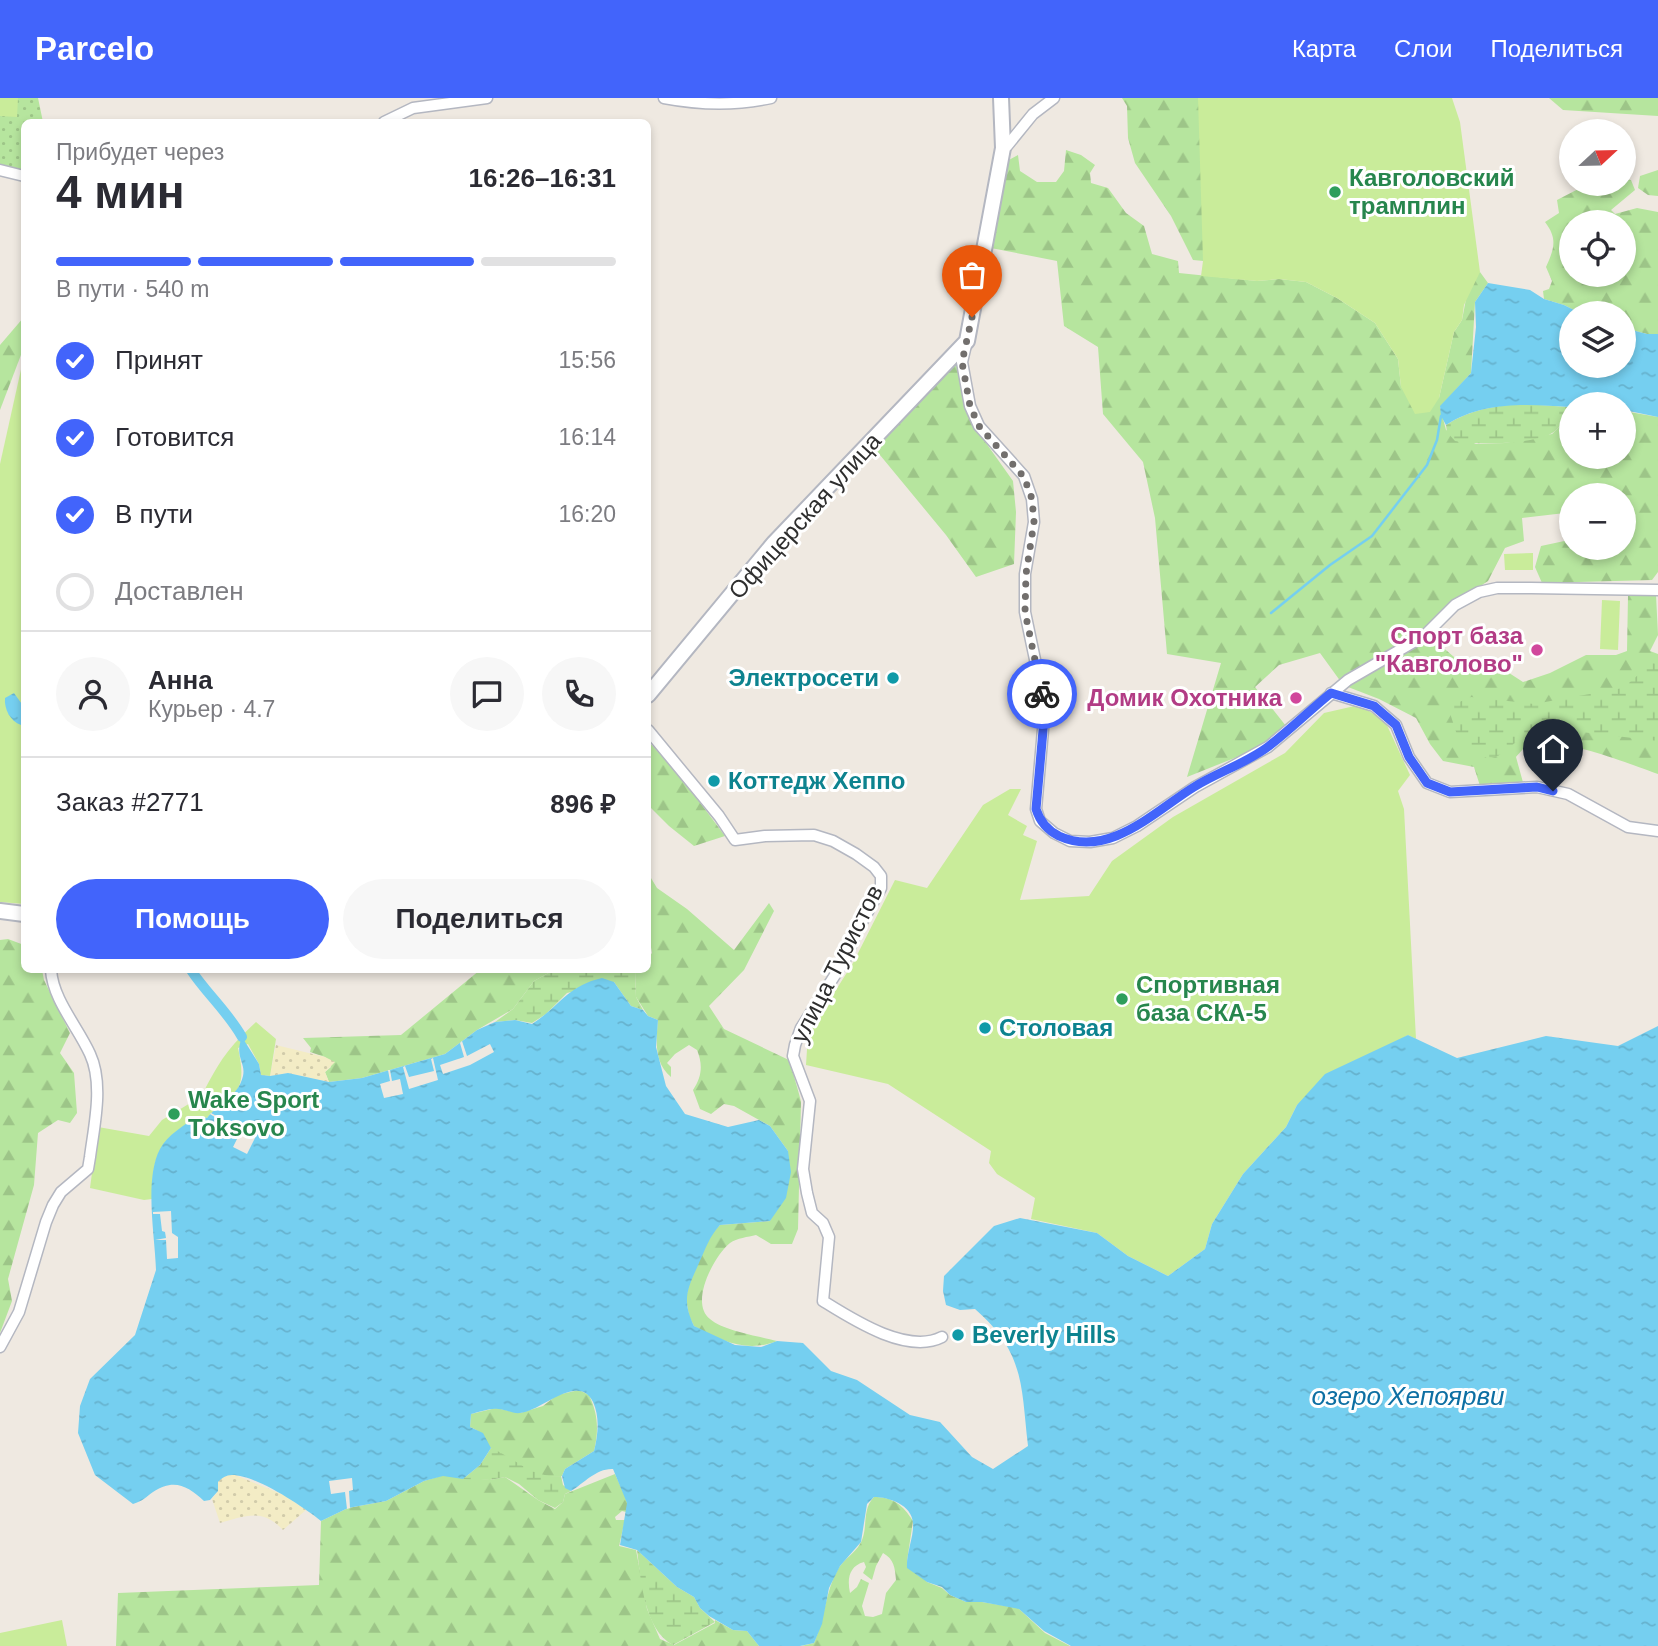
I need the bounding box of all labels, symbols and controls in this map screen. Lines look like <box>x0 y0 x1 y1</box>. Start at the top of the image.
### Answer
text: Parcelo <box>35 30 154 67</box>
text: Карта <box>1292 35 1356 62</box>
text: Слои <box>1394 35 1452 62</box>
text: Поделиться <box>1490 35 1623 62</box>
north arrow <box>1559 119 1636 196</box>
map controls <box>1559 119 1636 560</box>
text: Прибудет через <box>56 139 224 165</box>
text: 16:26–16:31 <box>469 163 616 193</box>
place label: Кавголовский трамплин <box>1349 164 1514 219</box>
text: 4 мин <box>56 166 184 218</box>
marker: Кавголовский трамплин <box>1327 184 1343 200</box>
button: locate <box>1559 210 1636 287</box>
pin <box>942 245 1002 317</box>
icon: bag <box>953 256 991 294</box>
text: В пути · 540 m <box>56 276 209 302</box>
button: layers <box>1559 301 1636 378</box>
icon: check <box>56 342 94 380</box>
text: Принят <box>115 345 203 375</box>
text: 15:56 <box>558 347 616 373</box>
button: + <box>1559 392 1636 469</box>
icon: check <box>56 419 94 457</box>
text: Готовится <box>115 422 234 452</box>
text: 16:14 <box>558 424 616 450</box>
street label: Офицерская улица <box>723 427 887 604</box>
button: − <box>1559 483 1636 560</box>
icon: check <box>56 496 94 534</box>
text: В пути <box>115 499 193 529</box>
text: 16:20 <box>558 501 616 527</box>
text: Доставлен <box>115 576 244 606</box>
place label: Спорт база "Кавголово" <box>1375 622 1524 677</box>
marker: Спорт база "Кавголово" <box>1529 642 1545 658</box>
button: person <box>56 657 130 731</box>
button: chat <box>450 657 524 731</box>
button: phone <box>542 657 616 731</box>
courier <box>1007 659 1077 729</box>
place label: Электросети <box>729 664 879 691</box>
text: Анна <box>148 665 213 695</box>
marker: Электросети <box>885 670 901 686</box>
icon: bike <box>1023 675 1061 713</box>
place label: Домик Охотника <box>1087 684 1283 711</box>
marker: Домик Охотника <box>1288 690 1304 706</box>
text: Курьер · 4.7 <box>148 696 275 722</box>
pin <box>1523 719 1583 791</box>
icon: home <box>1534 730 1572 768</box>
place label: Коттедж Хеппо <box>728 767 906 794</box>
marker: Коттедж Хеппо <box>706 773 722 789</box>
text: Заказ #2771 <box>56 787 204 817</box>
text: 896 ₽ <box>550 789 616 819</box>
button: Помощь <box>56 879 329 959</box>
button: Поделиться <box>343 879 616 959</box>
street label: улица Туристов <box>785 880 888 1047</box>
place label: Спортивная база СКА-5 <box>1136 971 1280 1026</box>
marker: Спортивная база СКА-5 <box>1114 991 1130 1007</box>
place label: Столовая <box>999 1014 1113 1041</box>
marker: Столовая <box>977 1020 993 1036</box>
place label: Wake Sport Toksovo <box>188 1086 319 1141</box>
marker: Wake Sport Toksovo <box>166 1106 182 1122</box>
place label: Beverly Hills <box>972 1321 1116 1348</box>
marker: Beverly Hills <box>950 1327 966 1343</box>
water label: озеро Хепоярви <box>1312 1381 1504 1411</box>

